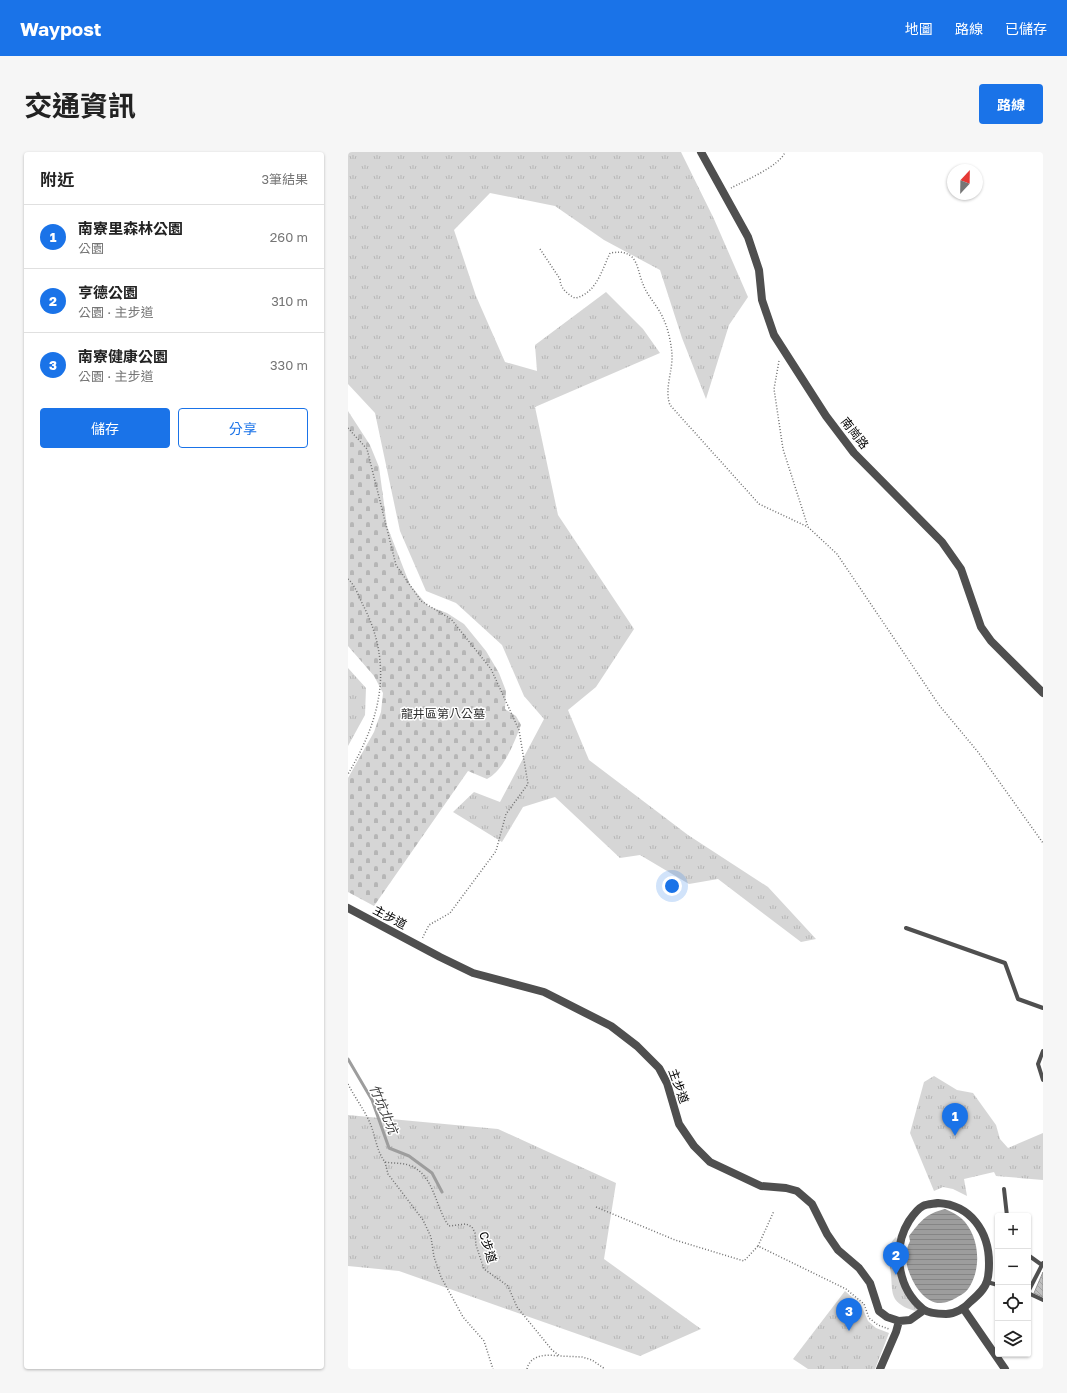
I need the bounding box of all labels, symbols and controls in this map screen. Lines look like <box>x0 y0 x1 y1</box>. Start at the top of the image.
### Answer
text: Waypost <box>20 17 101 40</box>
text: 地圖 <box>905 20 933 37</box>
text: 路線 <box>955 20 983 37</box>
text: 已儲存 <box>1005 20 1047 37</box>
button: 路線 <box>979 84 1043 124</box>
text: 交通資訊 <box>24 89 136 122</box>
north arrow <box>947 164 983 200</box>
text: 附近 <box>40 169 74 190</box>
text: 3筆結果 <box>261 171 308 187</box>
text: 南寮里森林公園 <box>78 219 183 237</box>
text: 1 <box>50 229 56 245</box>
text: 260 m <box>270 229 308 245</box>
text: 公園 <box>78 240 104 256</box>
text: 亨德公園 <box>78 283 138 301</box>
text: 2 <box>49 293 57 309</box>
text: 310 m <box>271 293 308 309</box>
text: 公園 · 主步道 <box>78 304 153 320</box>
text: 南寮健康公園 <box>78 347 168 365</box>
text: 3 <box>49 357 57 373</box>
text: 330 m <box>270 357 308 373</box>
text: 公園 · 主步道 <box>78 368 153 384</box>
button: 儲存 <box>40 408 170 448</box>
button: 分享 <box>178 408 308 448</box>
street label: 南崗路 <box>838 414 872 452</box>
park label: 龍井區第八公墓 <box>401 706 485 721</box>
your location <box>662 876 682 896</box>
street label: 主步道 <box>371 902 409 932</box>
street label: 主步道 <box>666 1067 692 1105</box>
water label: 竹坑北坑 <box>366 1082 402 1138</box>
pin: 1 <box>942 1103 968 1136</box>
map controls <box>995 1213 1031 1357</box>
button: + <box>995 1213 1031 1249</box>
street label: C步道 <box>476 1229 500 1265</box>
pin: 2 <box>883 1242 909 1275</box>
button: − <box>995 1249 1031 1285</box>
button: locate <box>995 1285 1031 1321</box>
pin: 3 <box>836 1298 862 1331</box>
button: layers <box>995 1321 1031 1357</box>

